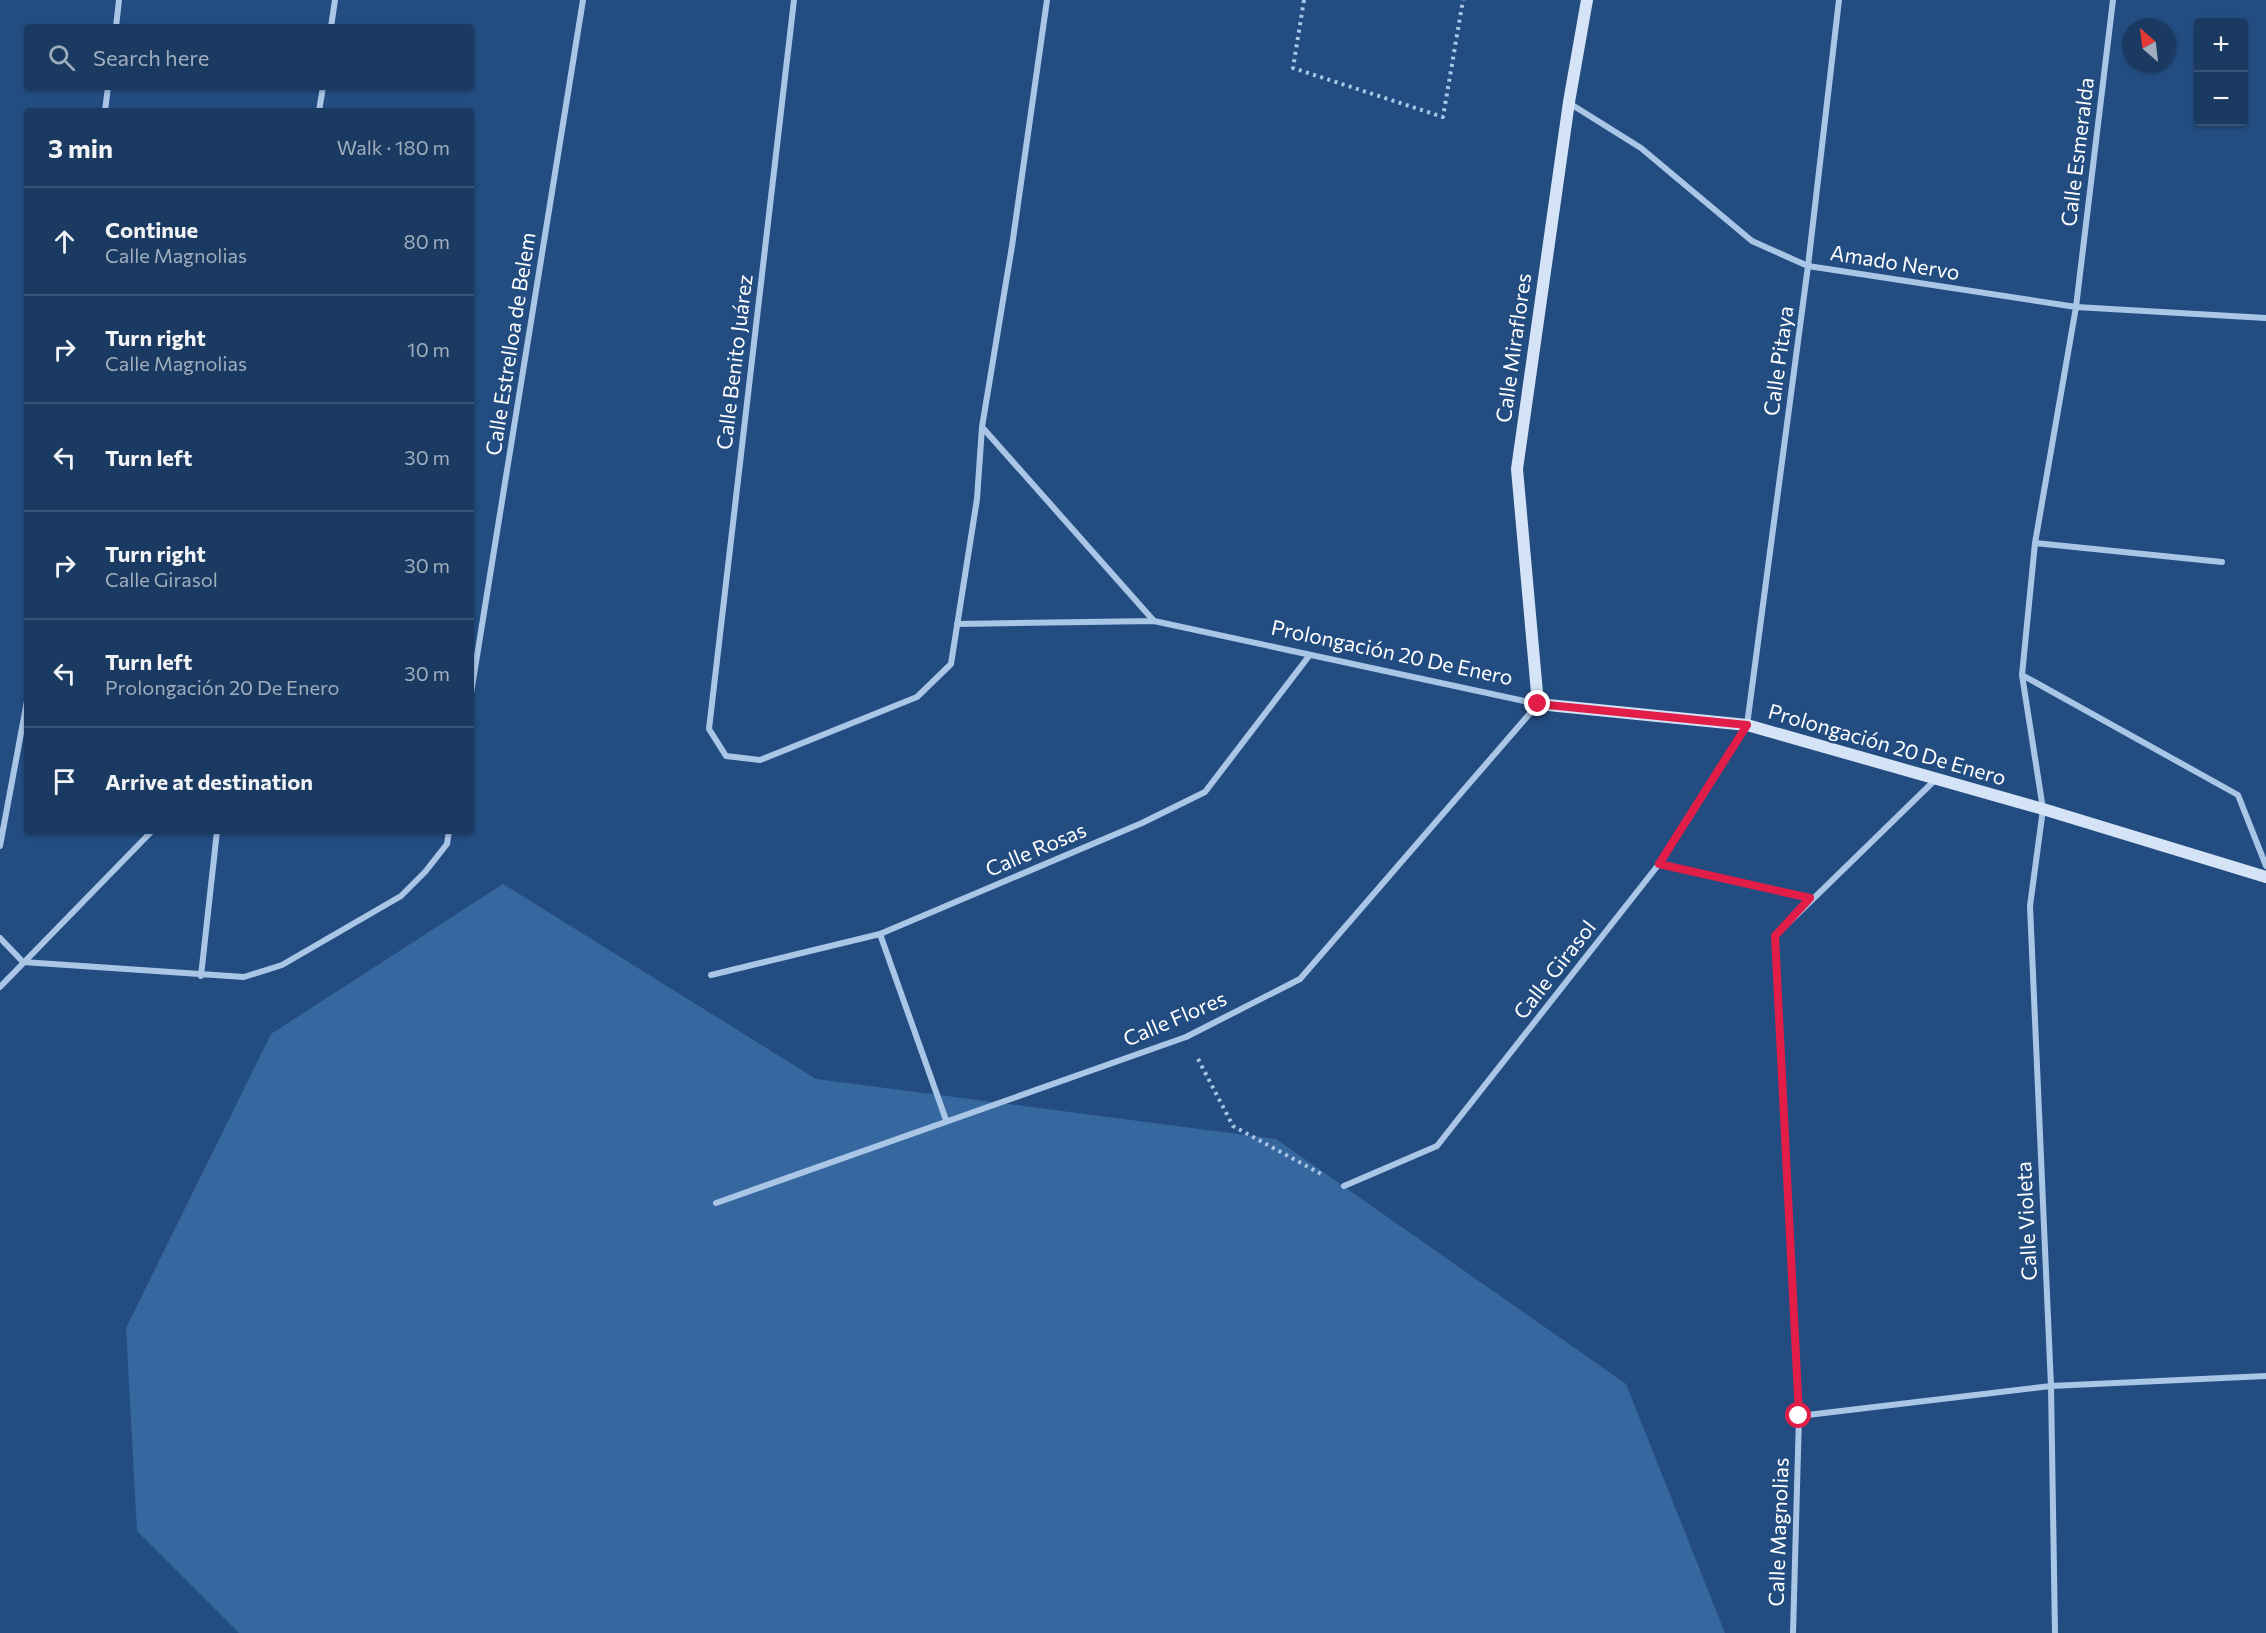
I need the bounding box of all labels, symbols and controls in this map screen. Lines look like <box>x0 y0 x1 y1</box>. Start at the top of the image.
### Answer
north arrow <box>2122 18 2176 72</box>
map controls <box>2194 18 2248 126</box>
button: + <box>2194 18 2248 72</box>
search box <box>24 24 474 90</box>
icon: search <box>45 41 78 74</box>
text: Search here <box>93 44 209 71</box>
button: − <box>2194 72 2248 126</box>
street label: Calle Esmeralda <box>2055 76 2098 228</box>
text: 3 min <box>48 132 113 163</box>
text: Walk · 180 m <box>337 135 450 159</box>
text: Continue <box>105 216 198 243</box>
icon: ahead <box>48 225 81 258</box>
text: 80 m <box>404 229 450 253</box>
street label: Calle Estrelloa de Belem <box>480 230 540 457</box>
street label: Amado Nervo <box>1829 239 1962 284</box>
text: Calle Magnolias <box>105 243 247 267</box>
street label: Calle Miraflores <box>1490 271 1535 424</box>
street label: Calle Benito Juárez <box>710 273 757 451</box>
street label: Calle Pitaya <box>1757 304 1798 417</box>
text: Turn right <box>105 324 206 351</box>
icon: right <box>48 333 81 366</box>
text: 10 m <box>407 337 450 361</box>
text: Calle Magnolias <box>105 351 247 375</box>
icon: left <box>48 441 81 474</box>
text: Turn left <box>105 444 192 471</box>
text: 30 m <box>404 445 450 469</box>
text: Turn right <box>105 540 206 567</box>
icon: right <box>48 549 81 582</box>
text: 30 m <box>404 553 450 577</box>
text: Calle Girasol <box>105 567 218 591</box>
street label: Prolongación 20 De Enero <box>1269 614 1515 689</box>
text: Turn left <box>105 648 192 675</box>
icon: left <box>48 657 81 690</box>
text: 30 m <box>404 661 450 685</box>
text: Prolongación 20 De Enero <box>105 675 340 699</box>
route end <box>1524 690 1550 716</box>
street label: Prolongación 20 De Enero <box>1766 698 2009 790</box>
icon: arrive <box>48 765 81 798</box>
text: Arrive at destination <box>105 768 313 795</box>
street label: Calle Rosas <box>981 816 1090 881</box>
street label: Calle Girasol <box>1507 915 1600 1023</box>
street label: Calle Flores <box>1119 985 1230 1051</box>
street label: Calle Violeta <box>2010 1161 2041 1281</box>
route start <box>1785 1402 1811 1428</box>
street label: Calle Magnolias <box>1762 1457 1793 1607</box>

